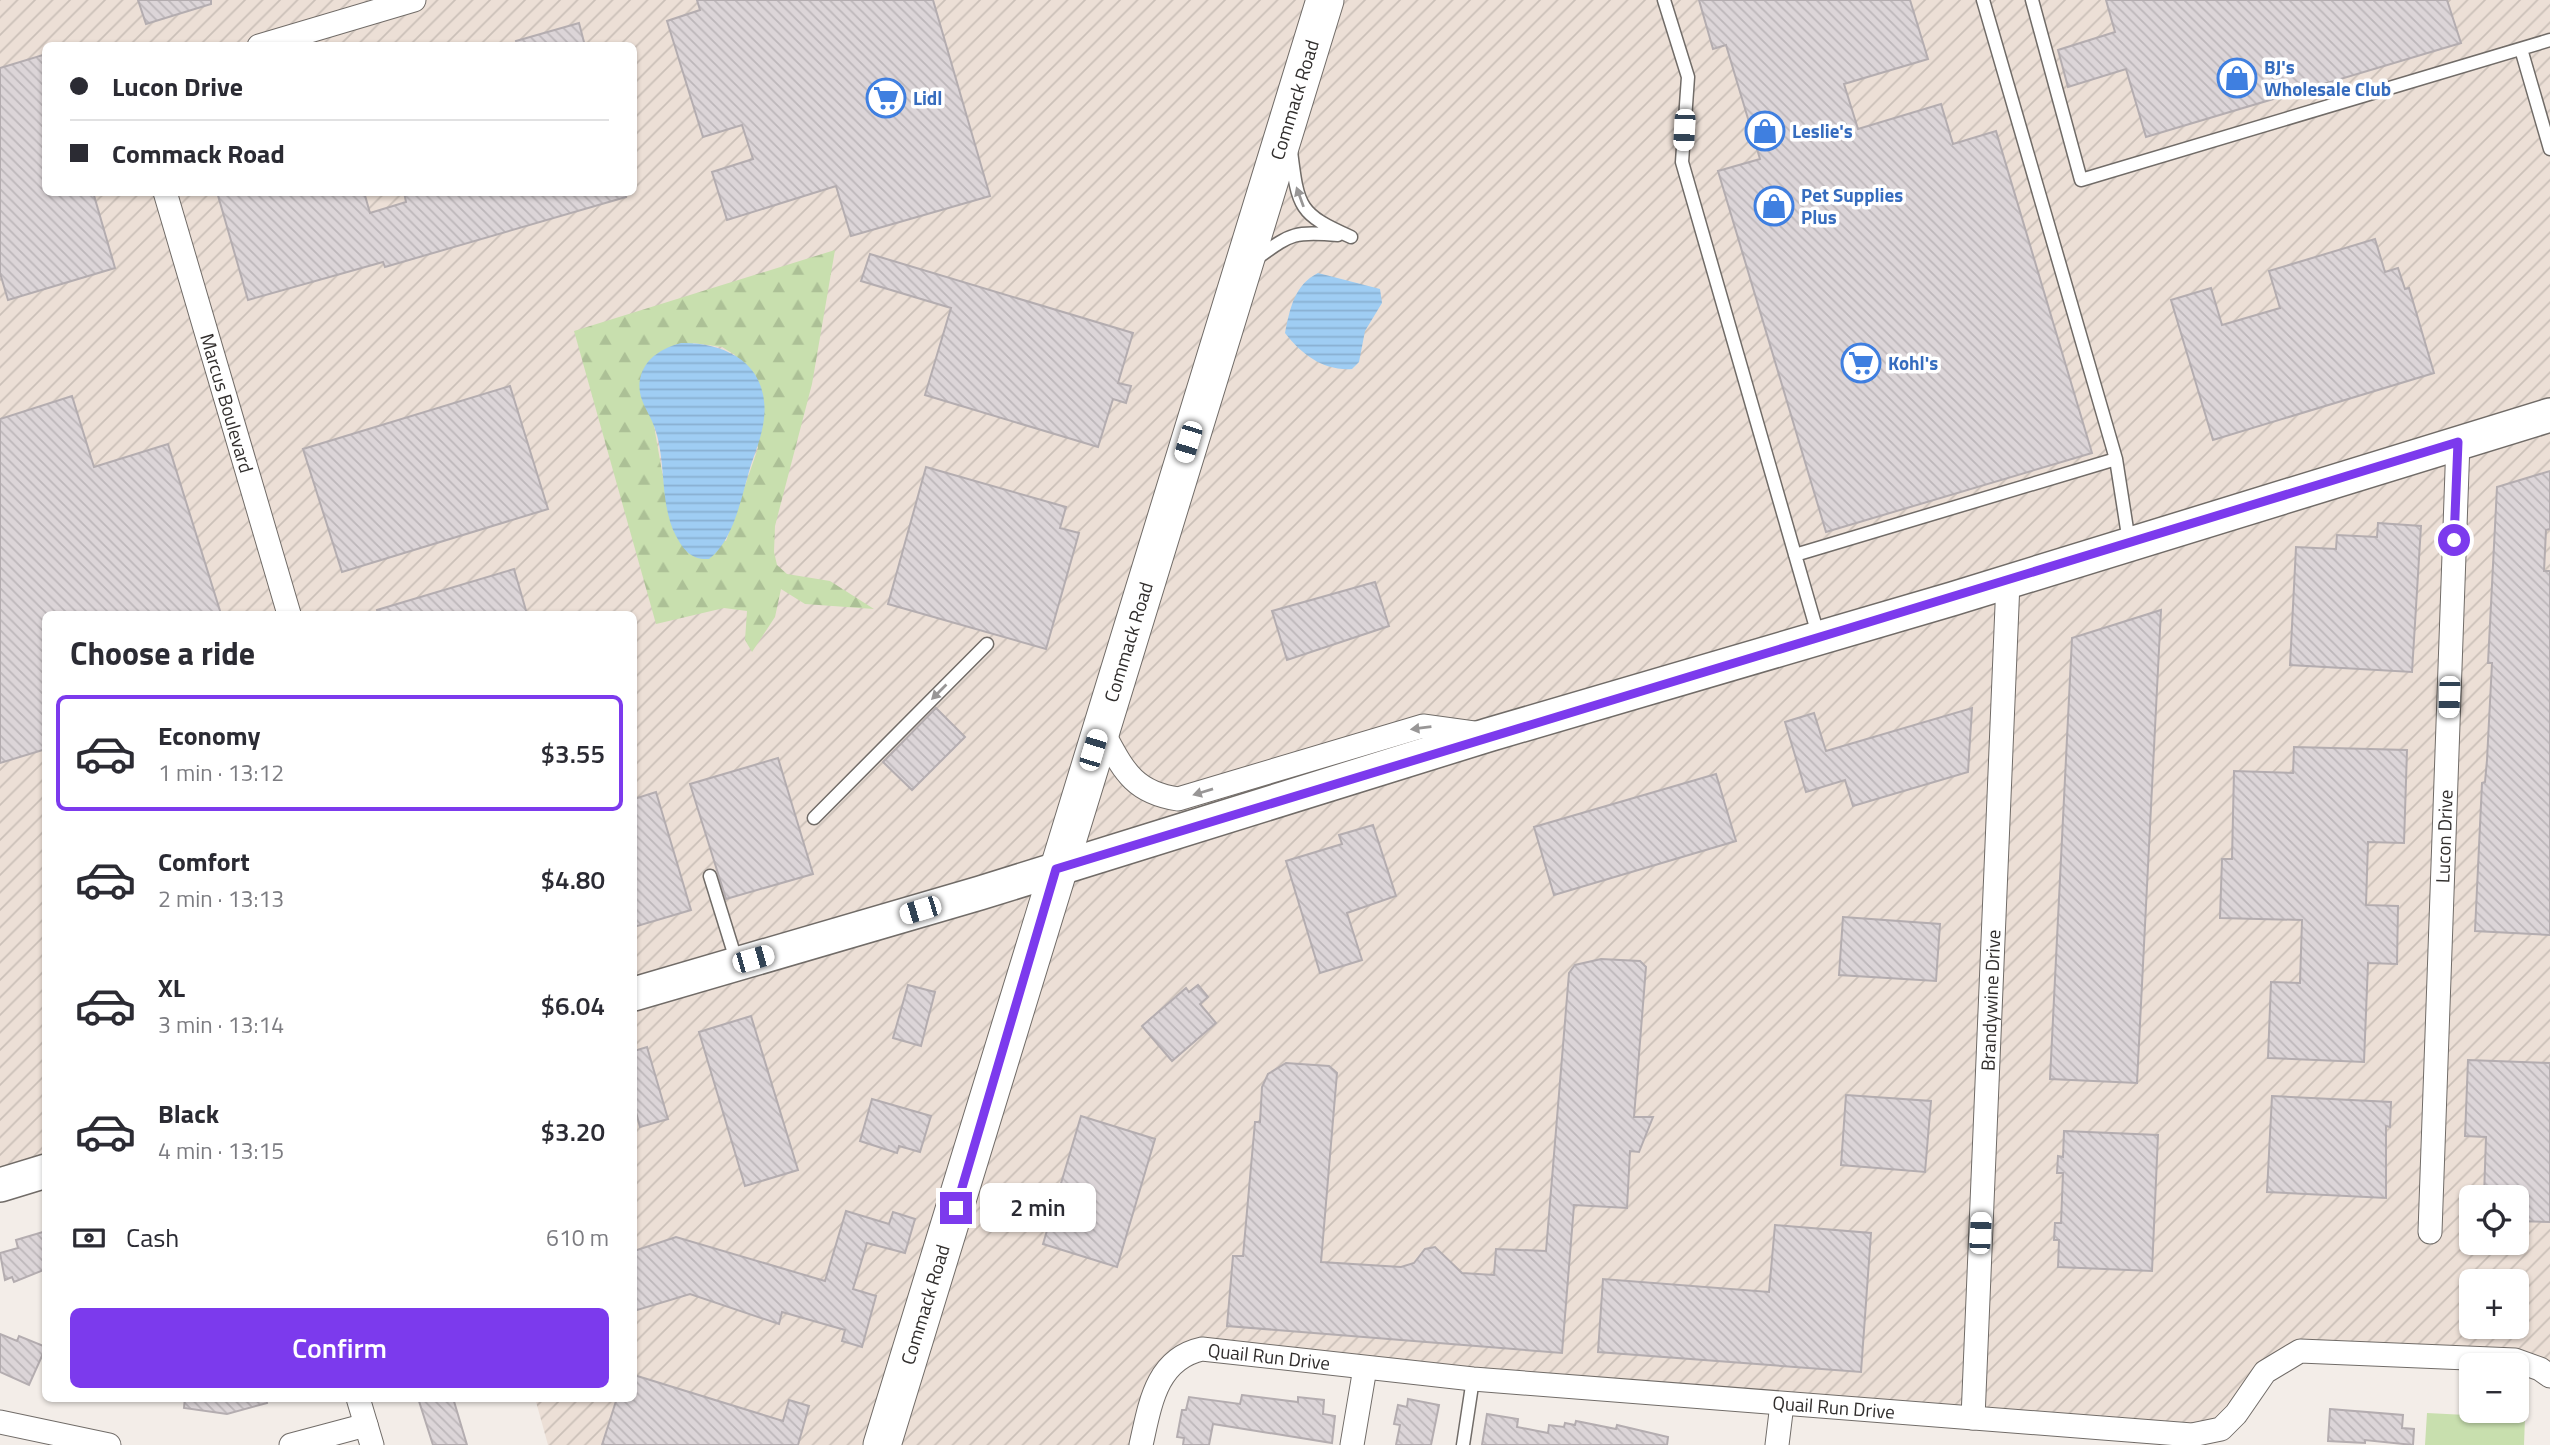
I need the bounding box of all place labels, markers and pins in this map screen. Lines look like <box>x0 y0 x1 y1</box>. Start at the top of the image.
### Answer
place label: BJ's Wholesale Club <box>2264 52 2391 103</box>
shop icon: BJ's Wholesale Club <box>2216 57 2258 99</box>
supermarket icon: Lidl <box>865 77 907 119</box>
place label: Lidl <box>913 83 942 112</box>
shop icon: Leslie's <box>1744 110 1786 152</box>
place label: Leslie's <box>1792 116 1853 145</box>
place label: Pet Supplies Plus <box>1801 180 1903 231</box>
shop icon: Pet Supplies Plus <box>1753 185 1795 227</box>
supermarket icon: Kohl's <box>1840 342 1882 384</box>
place label: Kohl's <box>1888 348 1938 377</box>

